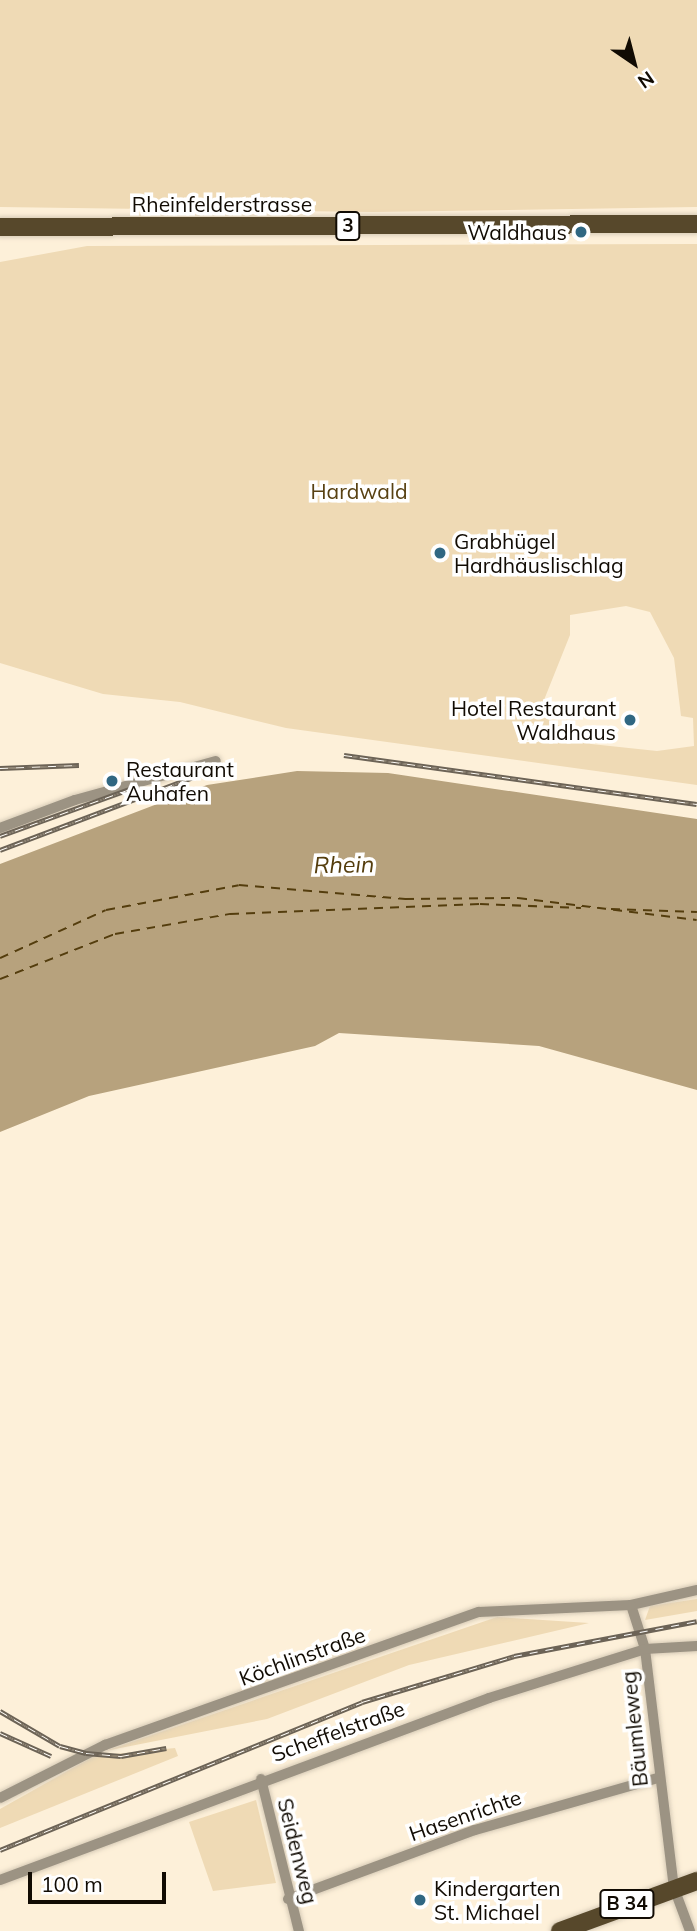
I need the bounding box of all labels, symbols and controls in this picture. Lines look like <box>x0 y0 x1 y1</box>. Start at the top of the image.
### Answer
north arrow <box>599 28 669 98</box>
text: N <box>633 66 659 94</box>
street label: Rheinfelderstrasse <box>132 191 312 217</box>
road number: 3 <box>334 210 362 242</box>
place label: Waldhaus <box>467 219 567 245</box>
marker: Waldhaus <box>573 224 589 240</box>
park label: Hardwald <box>310 478 408 504</box>
place label: Grabhügel Hardhäuslischlag <box>454 528 624 578</box>
marker: Grabhügel Hardhäuslischlag <box>432 545 448 561</box>
place label: Hotel Restaurant Waldhaus <box>451 695 616 745</box>
marker: Hotel Restaurant Waldhaus <box>622 712 638 728</box>
place label: Restaurant Auhafen <box>126 756 234 806</box>
marker: Restaurant Auhafen <box>104 773 120 789</box>
water label: Rhein <box>313 851 375 879</box>
street label: Köchlinstraße <box>235 1621 369 1691</box>
street label: Bäumleweg <box>615 1670 653 1788</box>
street label: Scheffelstraße <box>268 1695 408 1767</box>
street label: Hasenrichte <box>406 1784 524 1846</box>
street label: Seidenweg <box>273 1796 323 1906</box>
scale bar <box>32 1857 170 1901</box>
text: 100 m <box>41 1871 103 1897</box>
place label: Kindergarten St. Michael <box>434 1875 561 1925</box>
road number: B 34 <box>599 1888 655 1920</box>
marker: Kindergarten St. Michael <box>412 1892 428 1908</box>

